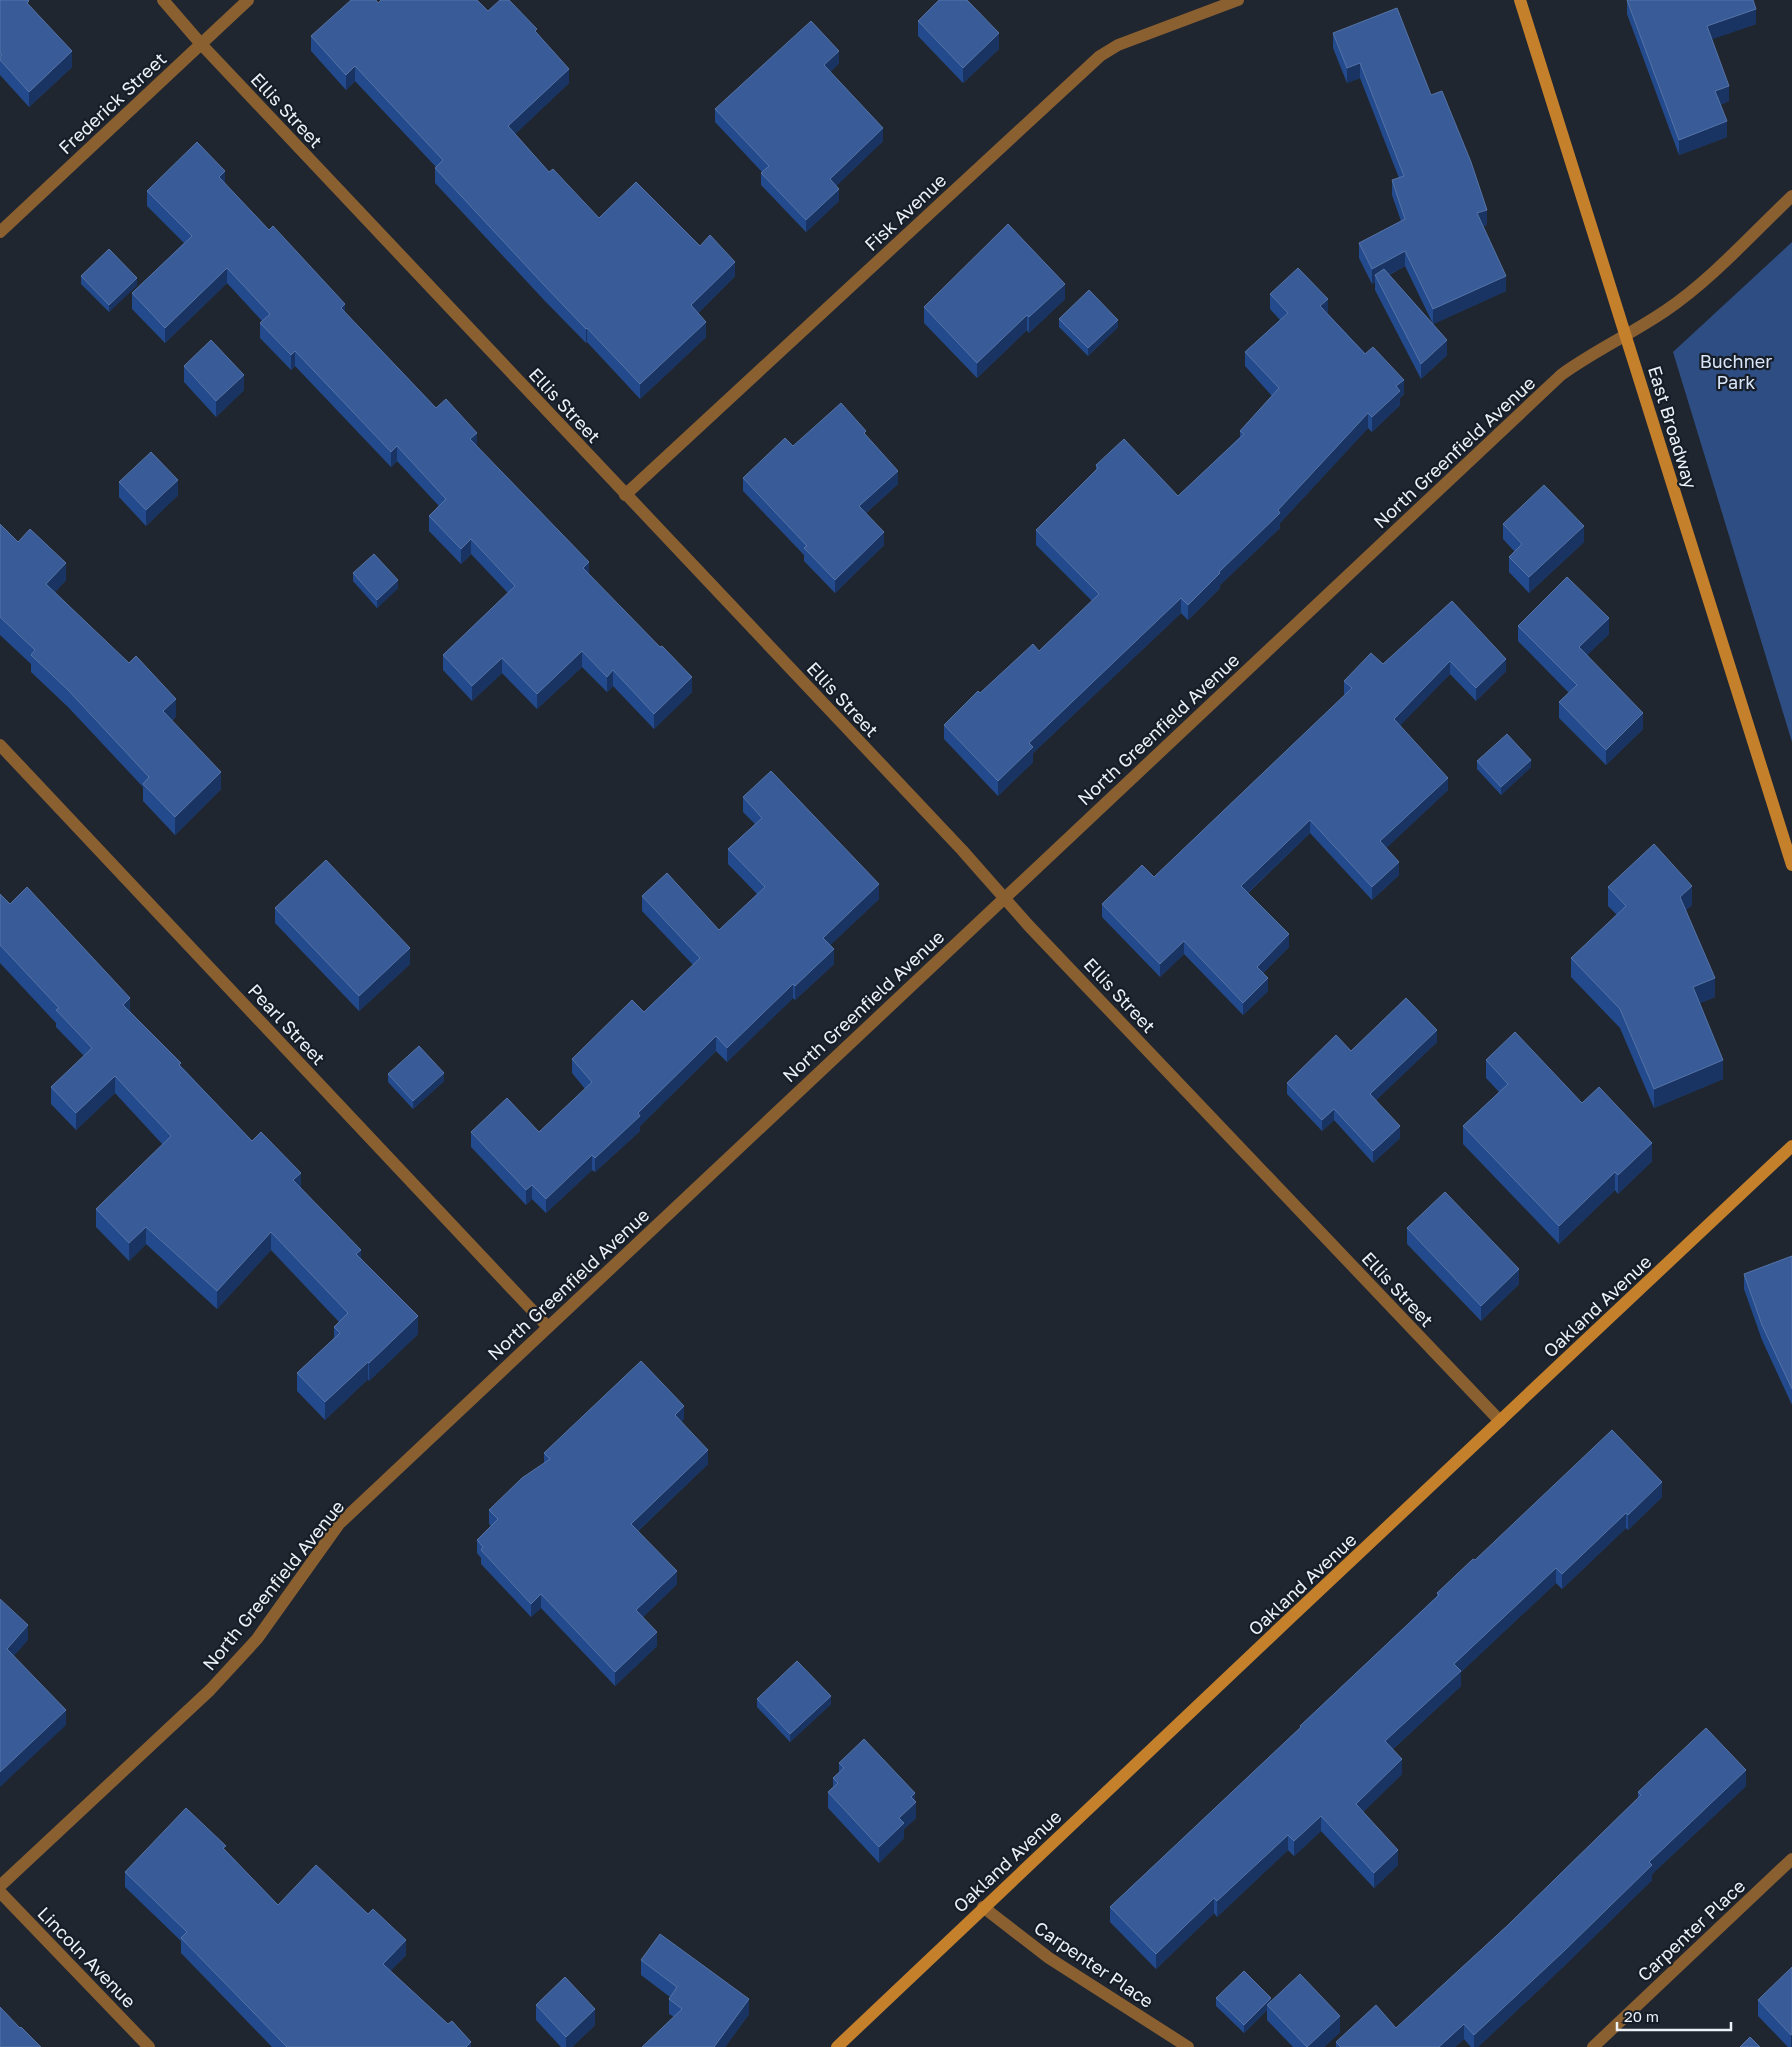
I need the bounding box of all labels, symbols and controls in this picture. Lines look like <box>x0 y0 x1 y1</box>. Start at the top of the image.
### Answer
street label: Frederick Street <box>54 48 170 158</box>
street label: Ellis Street <box>247 68 327 152</box>
street label: Fisk Avenue <box>860 169 950 255</box>
park label: Buchner Park <box>1700 350 1772 393</box>
street label: Ellis Street <box>525 363 605 447</box>
street label: East Broadway <box>1644 363 1702 491</box>
street label: North Greenfield Avenue <box>1369 371 1539 533</box>
street label: North Greenfield Avenue <box>1073 648 1243 810</box>
street label: Ellis Street <box>803 657 883 741</box>
street label: North Greenfield Avenue <box>778 925 948 1087</box>
street label: Ellis Street <box>1080 953 1160 1037</box>
street label: Pearl Street <box>244 979 330 1069</box>
street label: North Greenfield Avenue <box>483 1203 653 1365</box>
street label: Ellis Street <box>1358 1247 1438 1331</box>
street label: Oakland Avenue <box>1538 1250 1656 1362</box>
street label: North Greenfield Avenue <box>198 1495 348 1675</box>
street label: Oakland Avenue <box>1243 1528 1361 1640</box>
street label: Oakland Avenue <box>948 1805 1066 1917</box>
street label: Carpenter Place <box>1633 1875 1749 1985</box>
street label: Lincoln Avenue <box>33 1902 141 2012</box>
street label: Carpenter Place <box>1030 1916 1158 2012</box>
scale bar <box>1617 2000 1731 2032</box>
text: 20 m <box>1624 2007 1659 2025</box>

